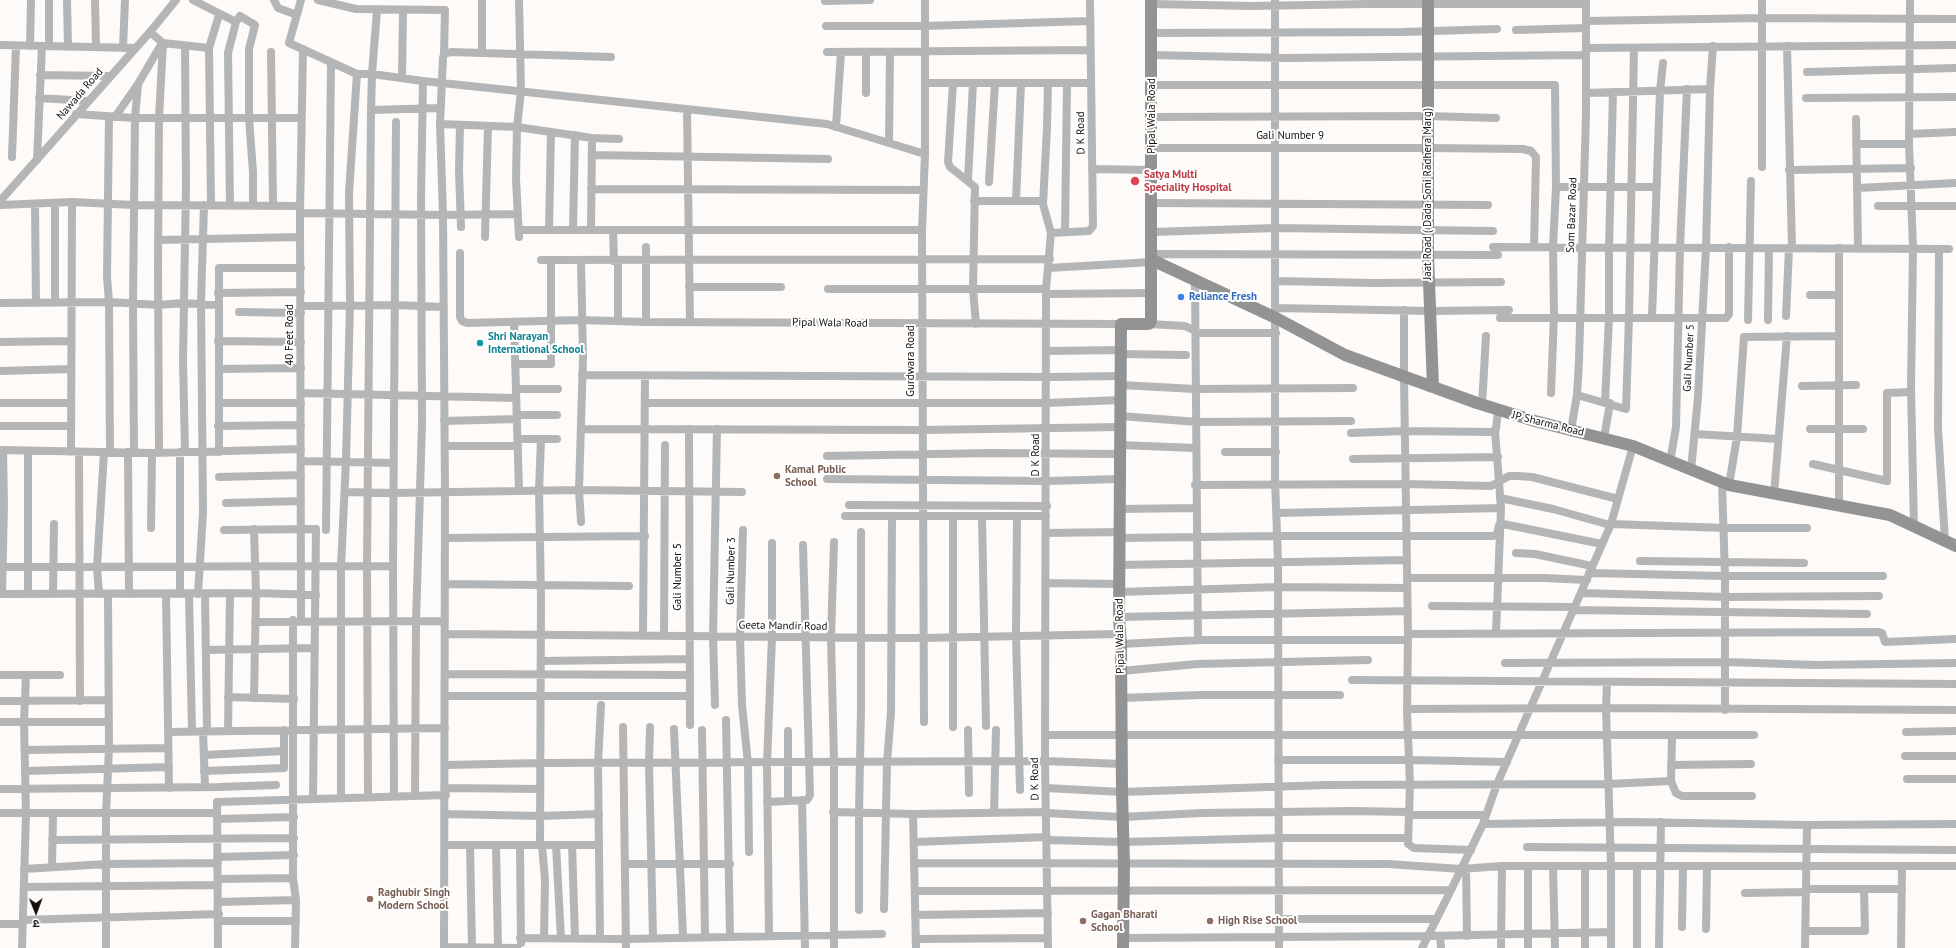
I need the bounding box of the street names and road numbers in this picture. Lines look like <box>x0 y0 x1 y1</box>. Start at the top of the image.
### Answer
street label: Nawada Road <box>54 66 106 122</box>
street label: Pipal Wala Road <box>1145 78 1159 154</box>
street label: Jaat Road ( Dada Soni Radhera Marg) <box>1421 108 1435 280</box>
street label: D K Road <box>1074 111 1088 155</box>
street label: Gali Number 9 <box>1256 129 1324 143</box>
street label: Som Bazar Road <box>1564 177 1580 253</box>
street label: 40 Feet Road <box>283 304 297 366</box>
street label: Pipal Wala Road <box>792 316 868 330</box>
street label: Gali Number 5 <box>1681 324 1697 392</box>
street label: Gurdwara Road <box>904 325 918 397</box>
street label: JP Sharma Road <box>1511 409 1585 439</box>
street label: D K Road <box>1029 433 1043 477</box>
street label: Gali Number 3 <box>724 537 738 605</box>
street label: Gali Number 5 <box>671 543 685 611</box>
street label: Pipal Wala Road <box>1113 598 1127 674</box>
street label: Geeta Mandir Road <box>738 619 828 633</box>
street label: D K Road <box>1028 757 1042 801</box>

